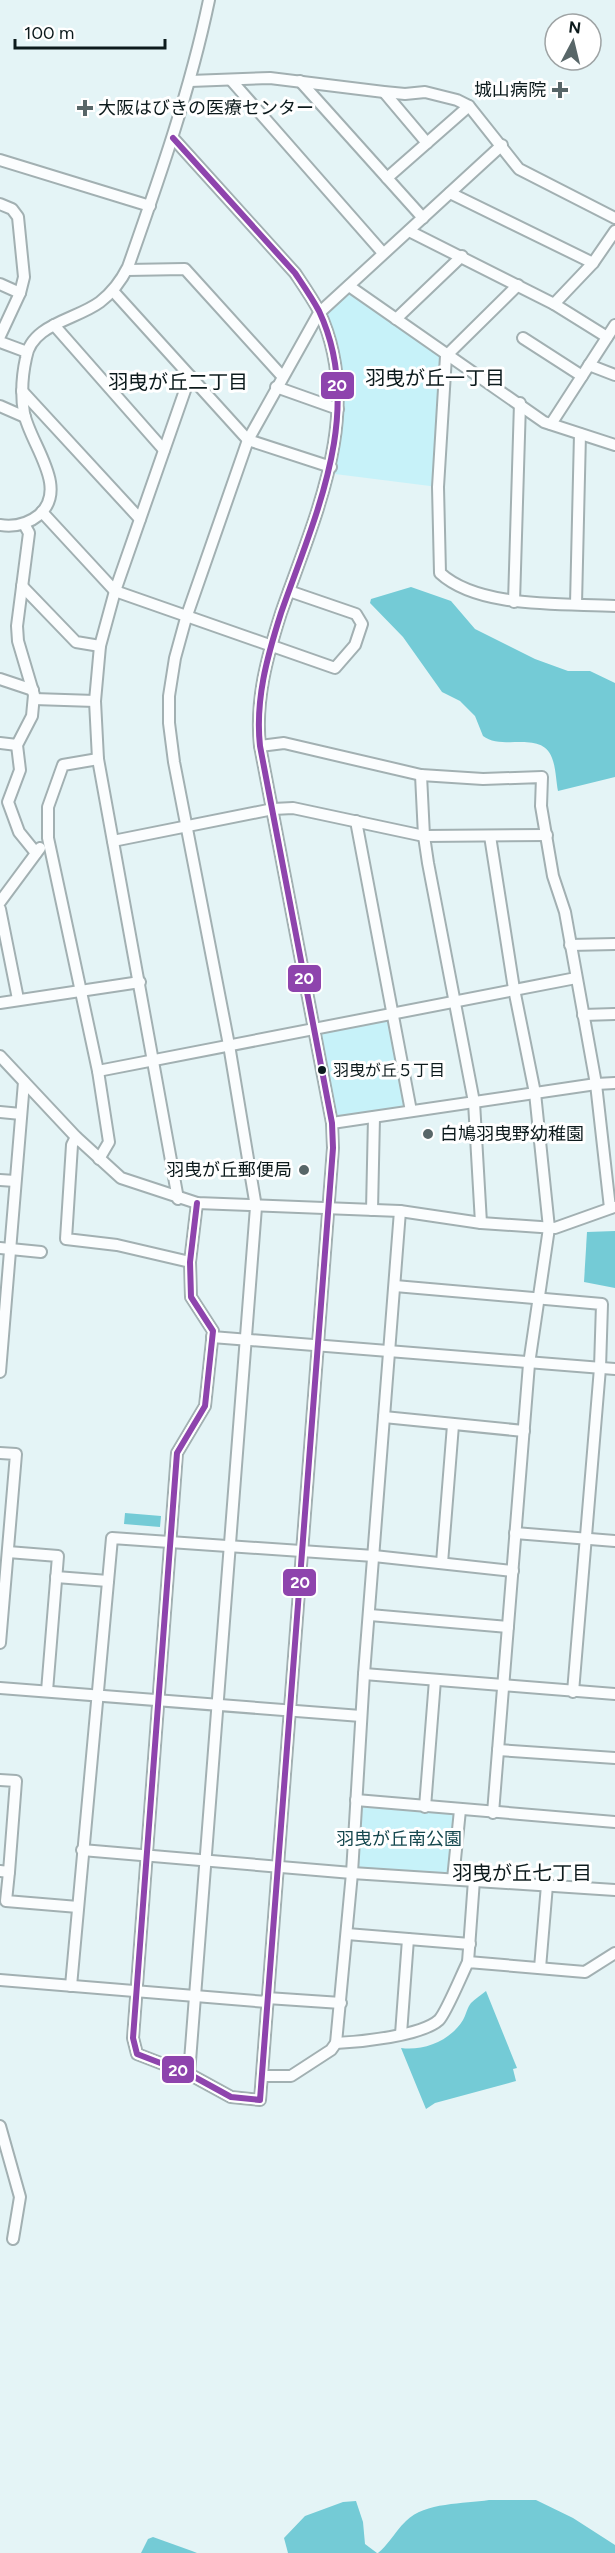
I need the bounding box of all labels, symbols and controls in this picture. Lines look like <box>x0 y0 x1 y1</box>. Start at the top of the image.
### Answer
scale bar <box>15 12 165 50</box>
north arrow <box>543 12 603 72</box>
text: N <box>567 17 582 38</box>
text: 100 m <box>24 22 74 44</box>
place label: 城山病院 <box>474 79 546 101</box>
marker: 城山病院 <box>551 81 569 99</box>
place label: 大阪はびきの医療センター <box>98 97 314 119</box>
marker: 大阪はびきの医療センター <box>76 99 94 117</box>
district label: 羽曳が丘一丁目 <box>365 366 505 390</box>
district label: 羽曳が丘二丁目 <box>108 370 248 394</box>
line badge: 20 <box>320 371 355 400</box>
text: 20 <box>327 376 347 395</box>
line badge: 20 <box>287 964 322 993</box>
text: 20 <box>294 969 314 988</box>
place label: 羽曳が丘５丁目 <box>333 1061 445 1080</box>
marker: 羽曳が丘５丁目 <box>316 1064 328 1076</box>
place label: 白鳩羽曳野幼稚園 <box>440 1123 584 1145</box>
marker: 白鳩羽曳野幼稚園 <box>421 1127 435 1141</box>
place label: 羽曳が丘郵便局 <box>166 1159 292 1181</box>
marker: 羽曳が丘郵便局 <box>297 1163 311 1177</box>
line badge: 20 <box>282 1568 317 1597</box>
text: 20 <box>290 1573 310 1592</box>
park label: 羽曳が丘南公園 <box>336 1828 462 1850</box>
district label: 羽曳が丘七丁目 <box>452 1861 592 1885</box>
line badge: 20 <box>161 2055 195 2084</box>
text: 20 <box>168 2061 188 2080</box>

